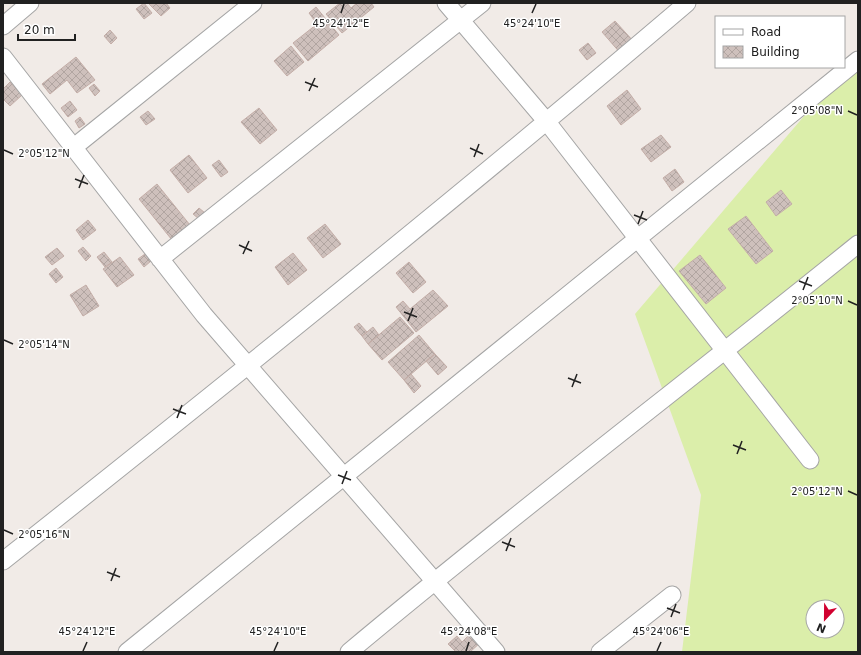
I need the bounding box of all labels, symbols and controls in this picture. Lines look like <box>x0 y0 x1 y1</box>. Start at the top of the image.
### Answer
scale bar <box>18 16 75 42</box>
legend <box>715 16 845 68</box>
text: 45°24'12"E <box>313 18 369 29</box>
text: 45°24'10"E <box>504 18 560 29</box>
text: 20 m <box>24 23 55 37</box>
text: Road <box>751 25 781 39</box>
text: Building <box>751 45 800 59</box>
text: 2°05'08"N <box>791 105 843 116</box>
text: 2°05'12"N <box>18 148 70 159</box>
text: 2°05'10"N <box>791 295 843 306</box>
text: 2°05'14"N <box>18 339 70 350</box>
text: 2°05'12"N <box>791 486 843 497</box>
text: 2°05'16"N <box>18 529 70 540</box>
north arrow <box>805 599 845 639</box>
text: N <box>815 620 828 636</box>
text: 45°24'12"E <box>59 626 115 637</box>
text: 45°24'10"E <box>250 626 306 637</box>
text: 45°24'08"E <box>441 626 497 637</box>
text: 45°24'06"E <box>633 626 689 637</box>

